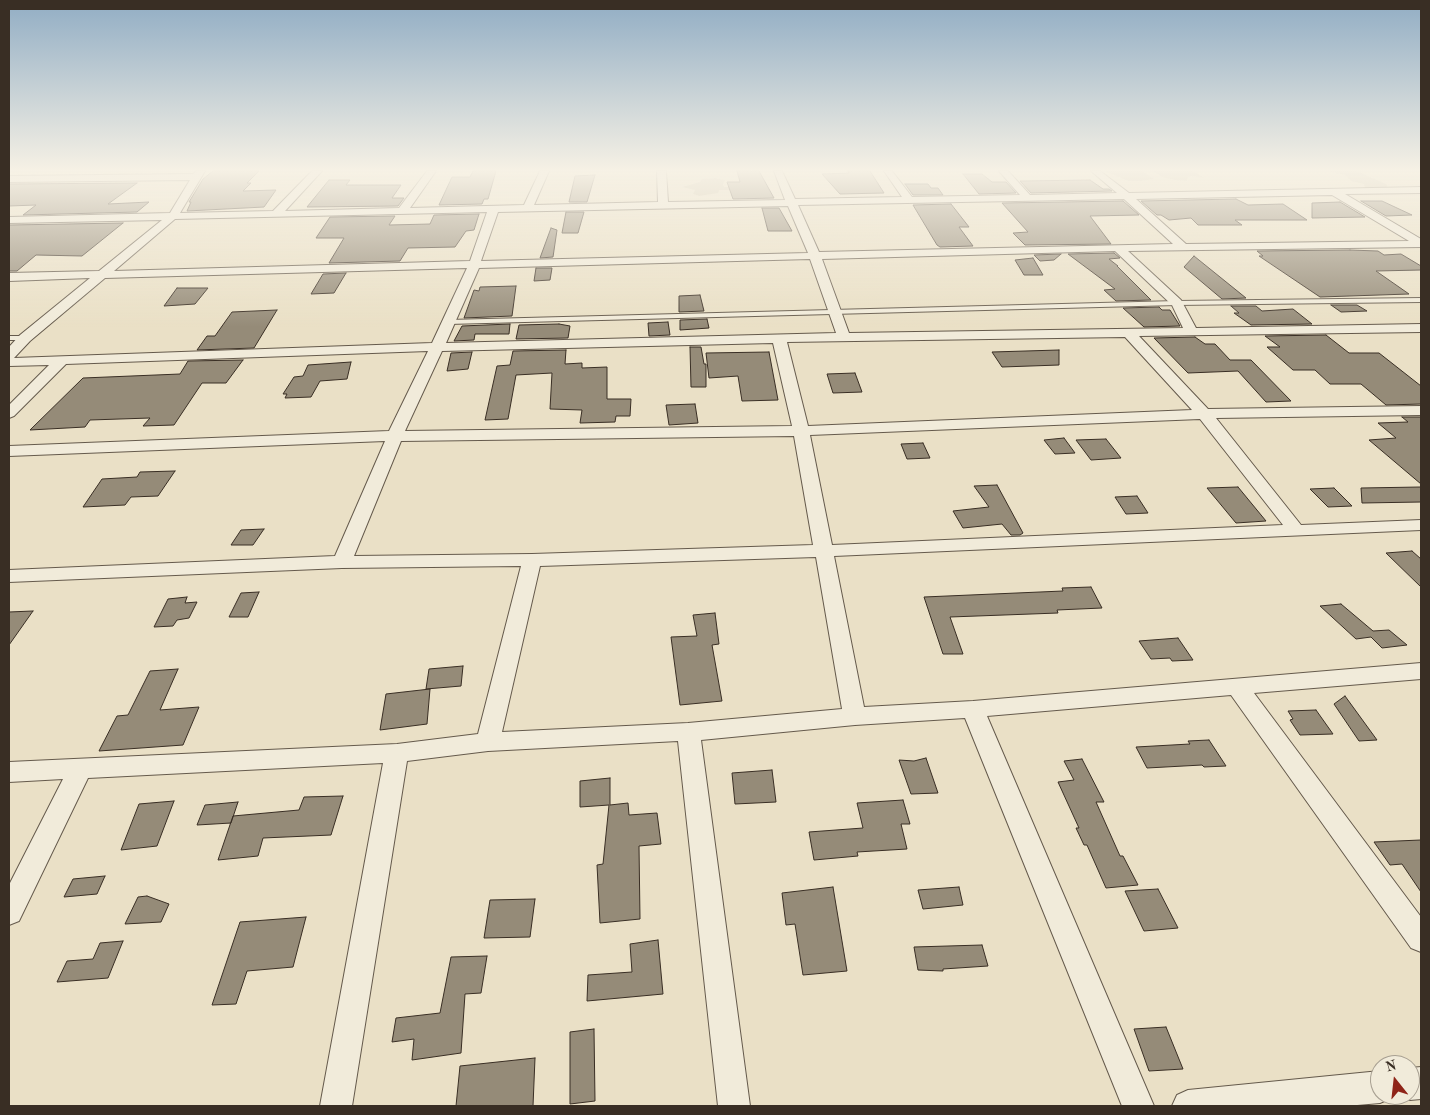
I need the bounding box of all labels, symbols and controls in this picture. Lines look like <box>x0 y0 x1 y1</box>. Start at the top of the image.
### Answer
north arrow <box>1370 1055 1420 1105</box>
text: N <box>1384 1058 1398 1075</box>

